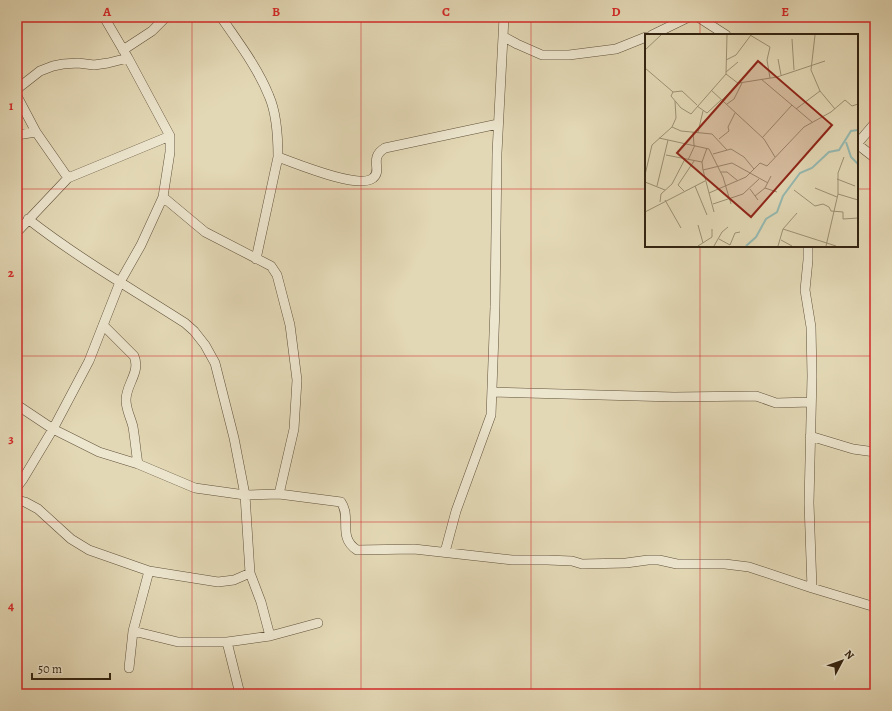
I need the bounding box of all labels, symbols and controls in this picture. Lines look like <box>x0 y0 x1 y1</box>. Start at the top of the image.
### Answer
text: A <box>102 3 112 20</box>
text: B <box>272 3 280 20</box>
text: C <box>442 3 450 20</box>
text: D <box>611 3 621 20</box>
text: E <box>781 3 789 20</box>
inset map <box>645 34 858 247</box>
text: 1 <box>9 97 14 114</box>
text: 2 <box>8 264 15 281</box>
text: 3 <box>8 430 14 447</box>
text: 4 <box>8 597 14 614</box>
north arrow <box>822 641 862 681</box>
text: N <box>841 647 857 663</box>
scale bar <box>32 655 110 681</box>
text: 50 m <box>38 661 62 677</box>

